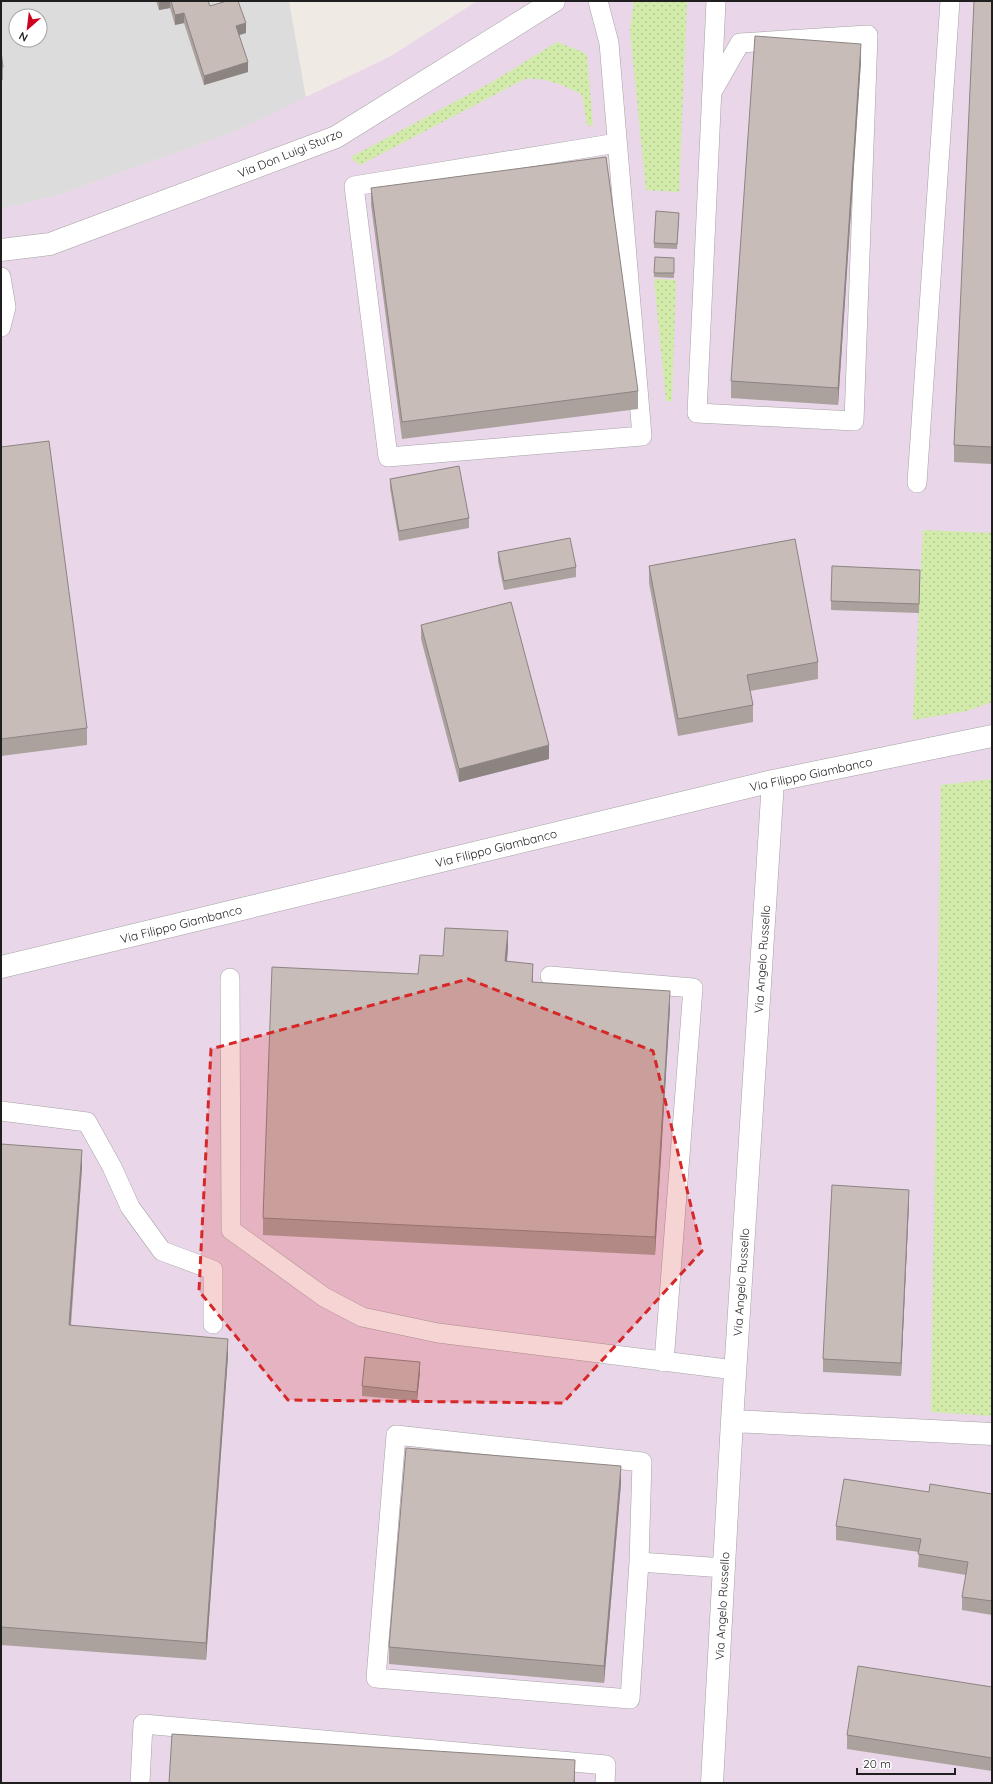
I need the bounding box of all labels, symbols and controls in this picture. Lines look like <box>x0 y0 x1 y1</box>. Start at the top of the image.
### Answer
north arrow <box>8 8 48 48</box>
text: N <box>16 29 30 45</box>
street label: Via Don Luigi Sturzo <box>235 125 345 181</box>
street label: Via Filippo Giambanco <box>748 754 874 794</box>
street label: Via Filippo Giambanco <box>434 826 558 870</box>
street label: Via Filippo Giambanco <box>119 902 243 946</box>
street label: Via Angelo Russello <box>751 904 773 1014</box>
street label: Via Angelo Russello <box>730 1227 752 1337</box>
street label: Via Angelo Russello <box>712 1551 732 1661</box>
scale bar <box>857 1750 955 1776</box>
text: 20 m <box>863 1756 891 1771</box>

